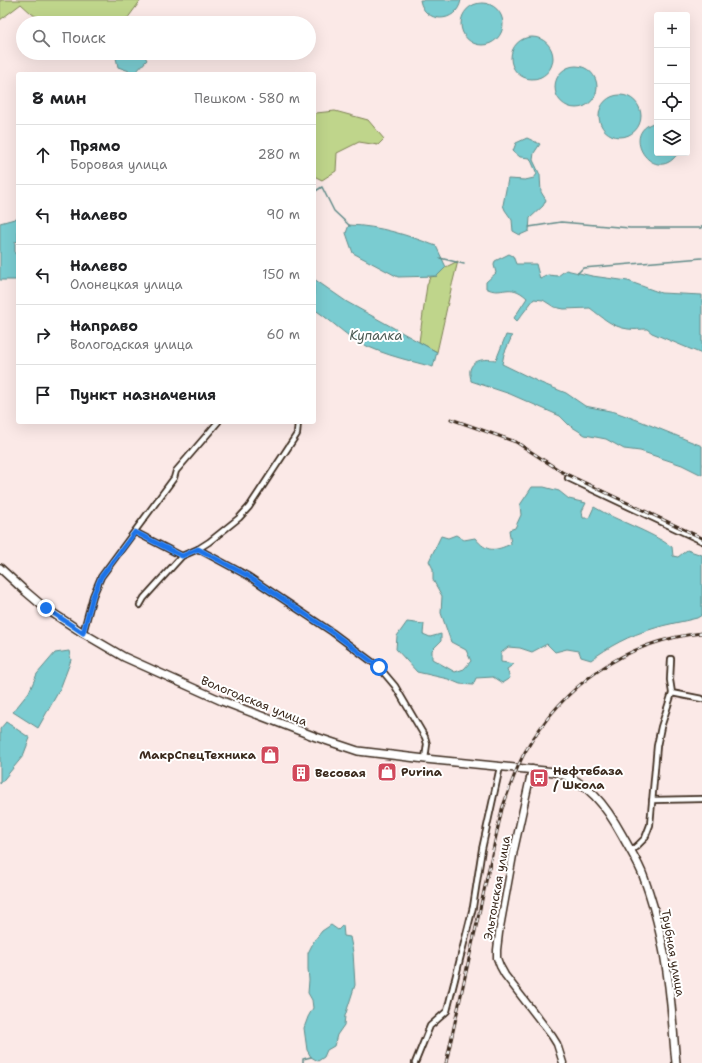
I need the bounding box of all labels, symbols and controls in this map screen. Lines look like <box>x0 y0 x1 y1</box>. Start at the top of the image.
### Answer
map controls <box>654 12 690 156</box>
button: + <box>654 12 690 48</box>
search box <box>16 16 316 60</box>
icon: search <box>30 27 52 49</box>
text: Поиск <box>62 28 106 48</box>
button: − <box>654 48 690 84</box>
button: locate <box>654 84 690 120</box>
text: 8 мин <box>32 87 87 109</box>
text: Пешком · 580 m <box>194 90 300 107</box>
button: layers <box>654 120 690 156</box>
text: Прямо <box>70 136 120 156</box>
icon: ahead <box>32 144 54 166</box>
text: 280 m <box>258 146 300 163</box>
text: Боровая улица <box>70 156 167 173</box>
icon: left <box>32 204 54 226</box>
text: Налево <box>70 205 128 225</box>
text: 90 m <box>266 206 300 223</box>
text: Налево <box>70 256 128 276</box>
icon: left <box>32 264 54 286</box>
text: 150 m <box>262 266 300 283</box>
text: Олонецкая улица <box>70 276 183 293</box>
text: Направо <box>70 316 138 336</box>
icon: right <box>32 324 54 346</box>
text: 60 m <box>267 326 300 343</box>
water label: Купалка <box>349 327 403 344</box>
text: Вологодская улица <box>70 336 193 353</box>
icon: arrive <box>32 384 54 406</box>
text: Пункт назначения <box>70 385 216 405</box>
route end <box>37 599 55 617</box>
route start <box>370 658 388 676</box>
street label: Вологодская улица <box>198 672 310 730</box>
shop icon: МакрСпецТехника <box>259 744 281 766</box>
place label: МакрСпецТехника <box>139 747 257 763</box>
shop icon: Purina <box>376 761 398 783</box>
building icon: Весовая <box>290 762 312 784</box>
place label: Нефтебаза / Школа <box>553 763 624 793</box>
place label: Purina <box>401 764 443 780</box>
place label: Весовая <box>315 765 366 781</box>
bus stop icon: Нефтебаза / Школа <box>528 767 550 789</box>
street label: Эльтонская улица <box>480 834 514 941</box>
street label: Трубная улица <box>657 908 689 998</box>

